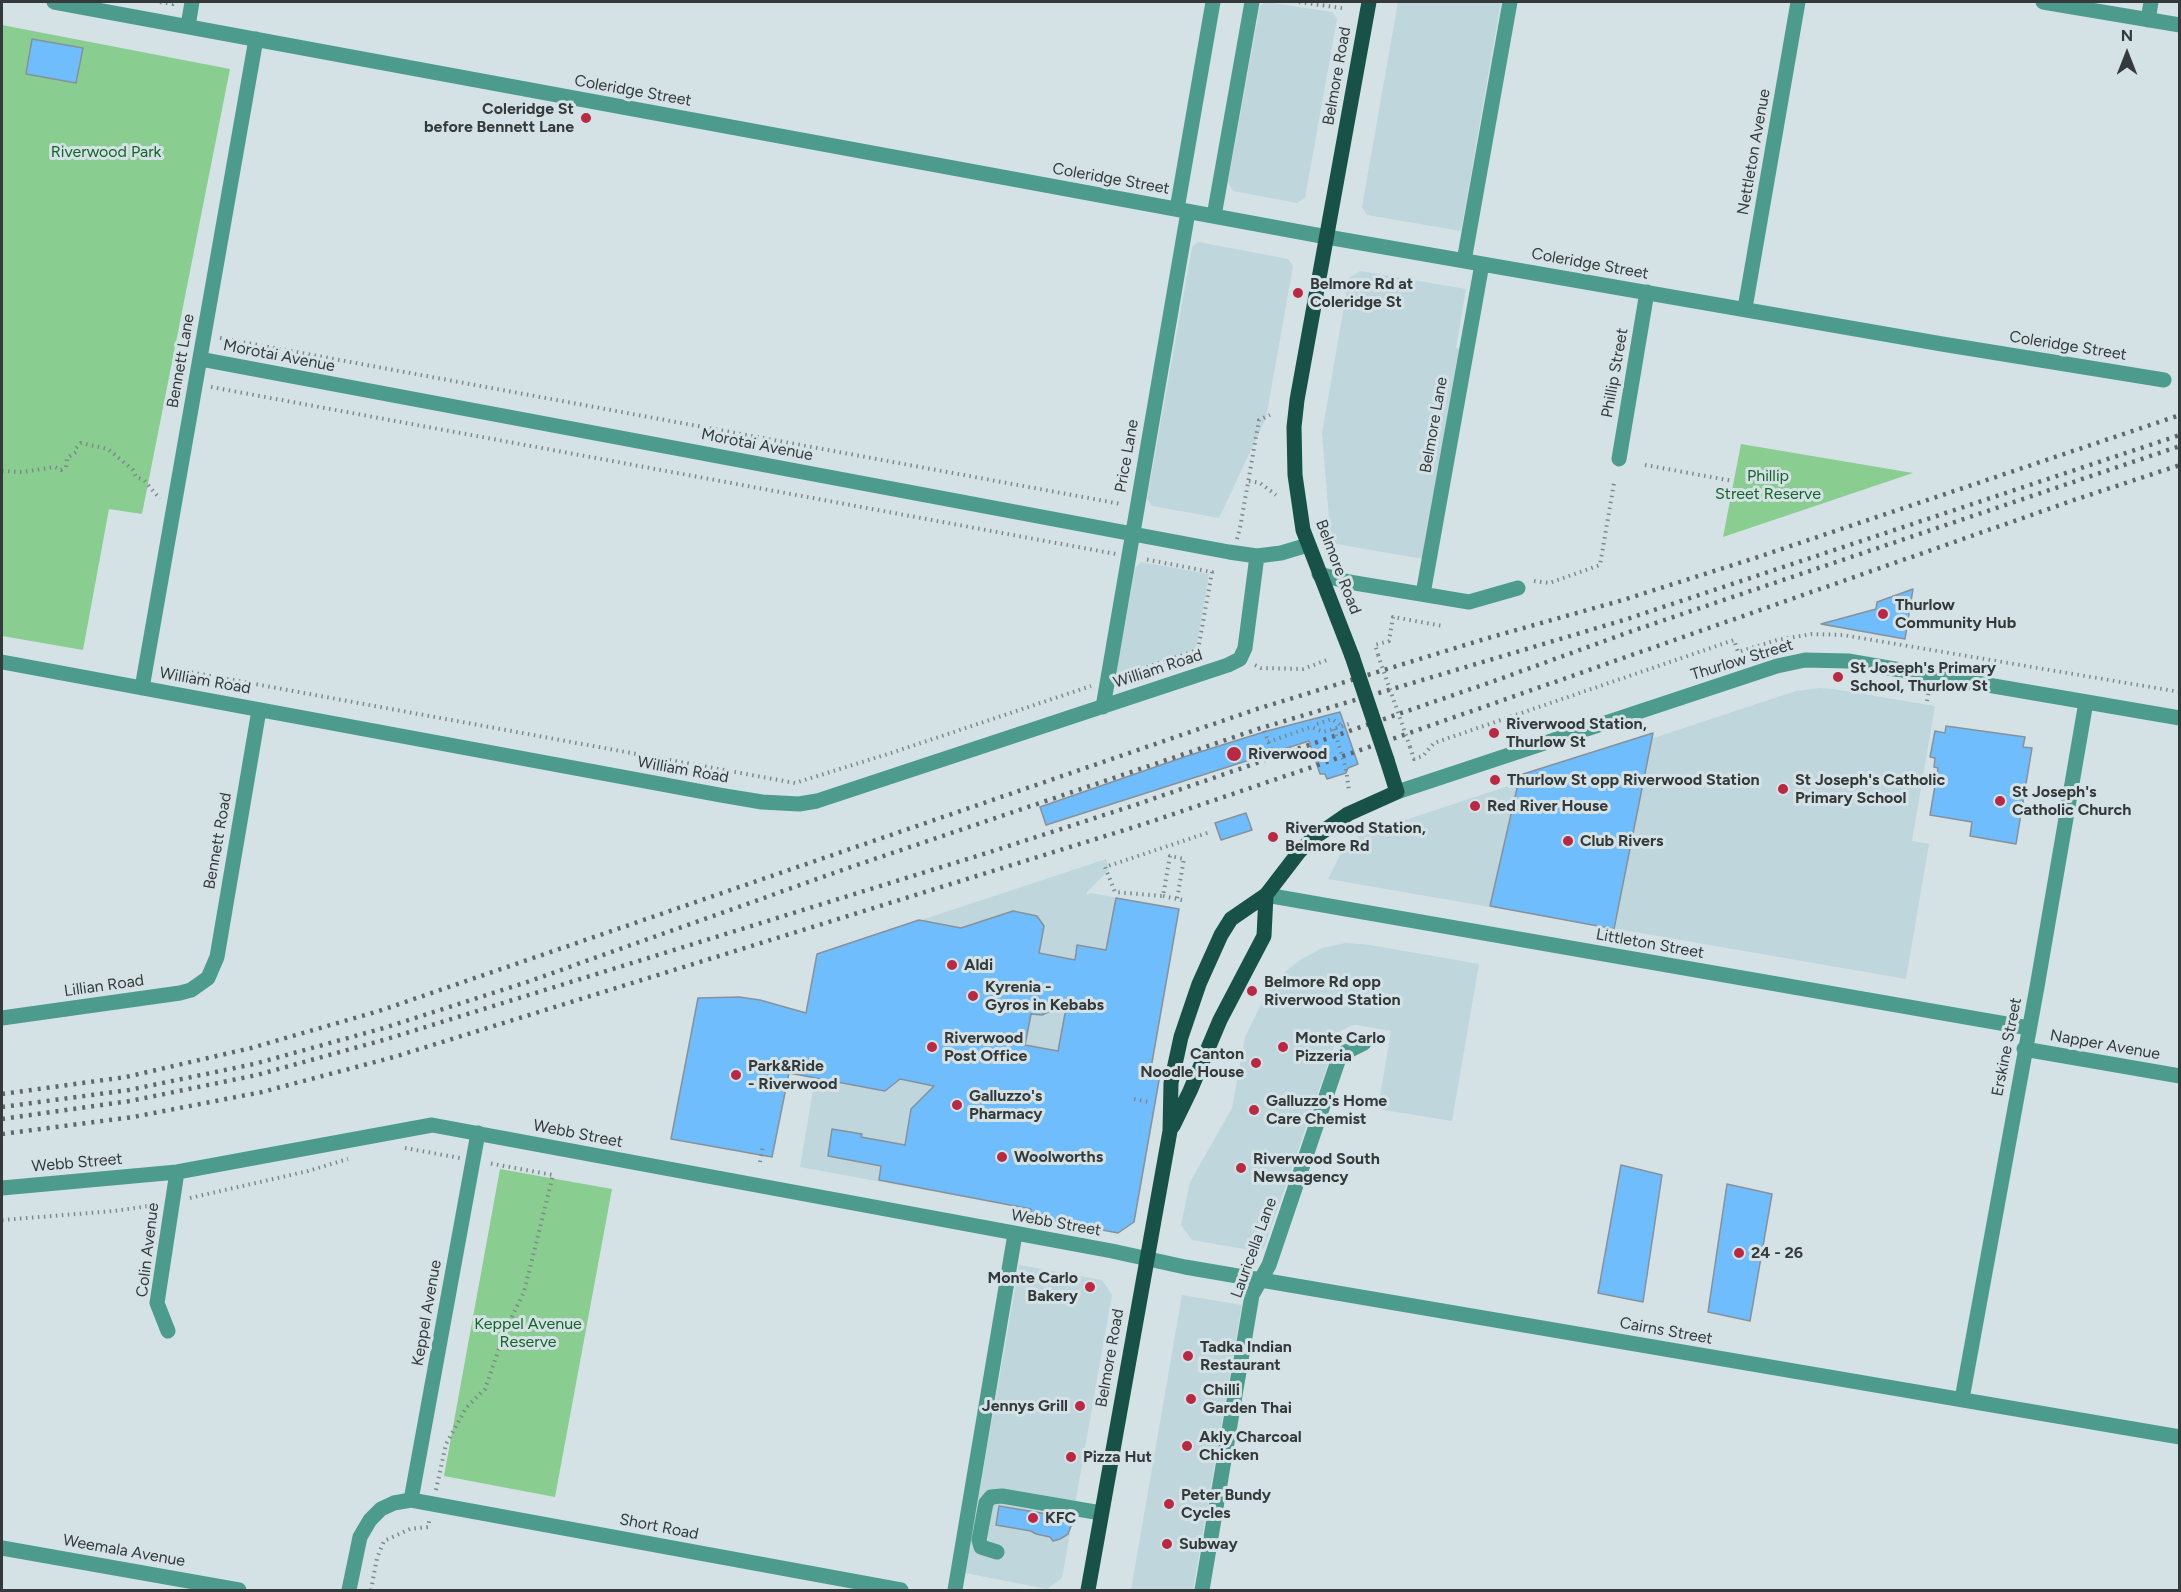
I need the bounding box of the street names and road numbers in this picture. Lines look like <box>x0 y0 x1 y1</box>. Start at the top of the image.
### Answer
street label: Belmore Road <box>1319 25 1355 127</box>
street label: Coleridge Street <box>573 71 693 111</box>
street label: Nettleton Avenue <box>1733 87 1775 217</box>
street label: Coleridge Street <box>1051 159 1171 199</box>
street label: Coleridge Street <box>1530 244 1650 284</box>
street label: Bennett Lane <box>163 312 199 410</box>
street label: Phillip Street <box>1598 327 1632 419</box>
street label: Coleridge Street <box>2008 327 2128 365</box>
street label: Morotai Avenue <box>221 336 337 376</box>
street label: Belmore Lane <box>1416 375 1452 475</box>
street label: Price Lane <box>1111 418 1143 494</box>
street label: Morotai Avenue <box>699 425 815 465</box>
street label: Belmore Road <box>1311 517 1365 617</box>
street label: Thurlow Street <box>1689 635 1795 685</box>
street label: William Road <box>1111 646 1205 692</box>
street label: William Road <box>158 664 252 698</box>
street label: William Road <box>636 753 730 787</box>
street label: Bennett Road <box>200 791 236 891</box>
street label: Littleton Street <box>1594 925 1706 963</box>
street label: Lillian Road <box>63 971 145 1001</box>
street label: Erskine Street <box>1988 996 2026 1098</box>
street label: Napper Avenue <box>2048 1026 2162 1064</box>
street label: Webb Street <box>532 1116 624 1152</box>
street label: Webb Street <box>31 1149 123 1177</box>
street label: Lauricella Lane <box>1227 1195 1281 1301</box>
street label: Colin Avenue <box>133 1202 163 1298</box>
street label: Webb Street <box>1010 1206 1102 1240</box>
street label: Keppel Avenue <box>408 1258 446 1368</box>
street label: Belmore Road <box>1092 1307 1128 1409</box>
street label: Cairns Street <box>1618 1313 1714 1349</box>
street label: Short Road <box>618 1510 700 1544</box>
street label: Weemala Avenue <box>61 1531 187 1571</box>

